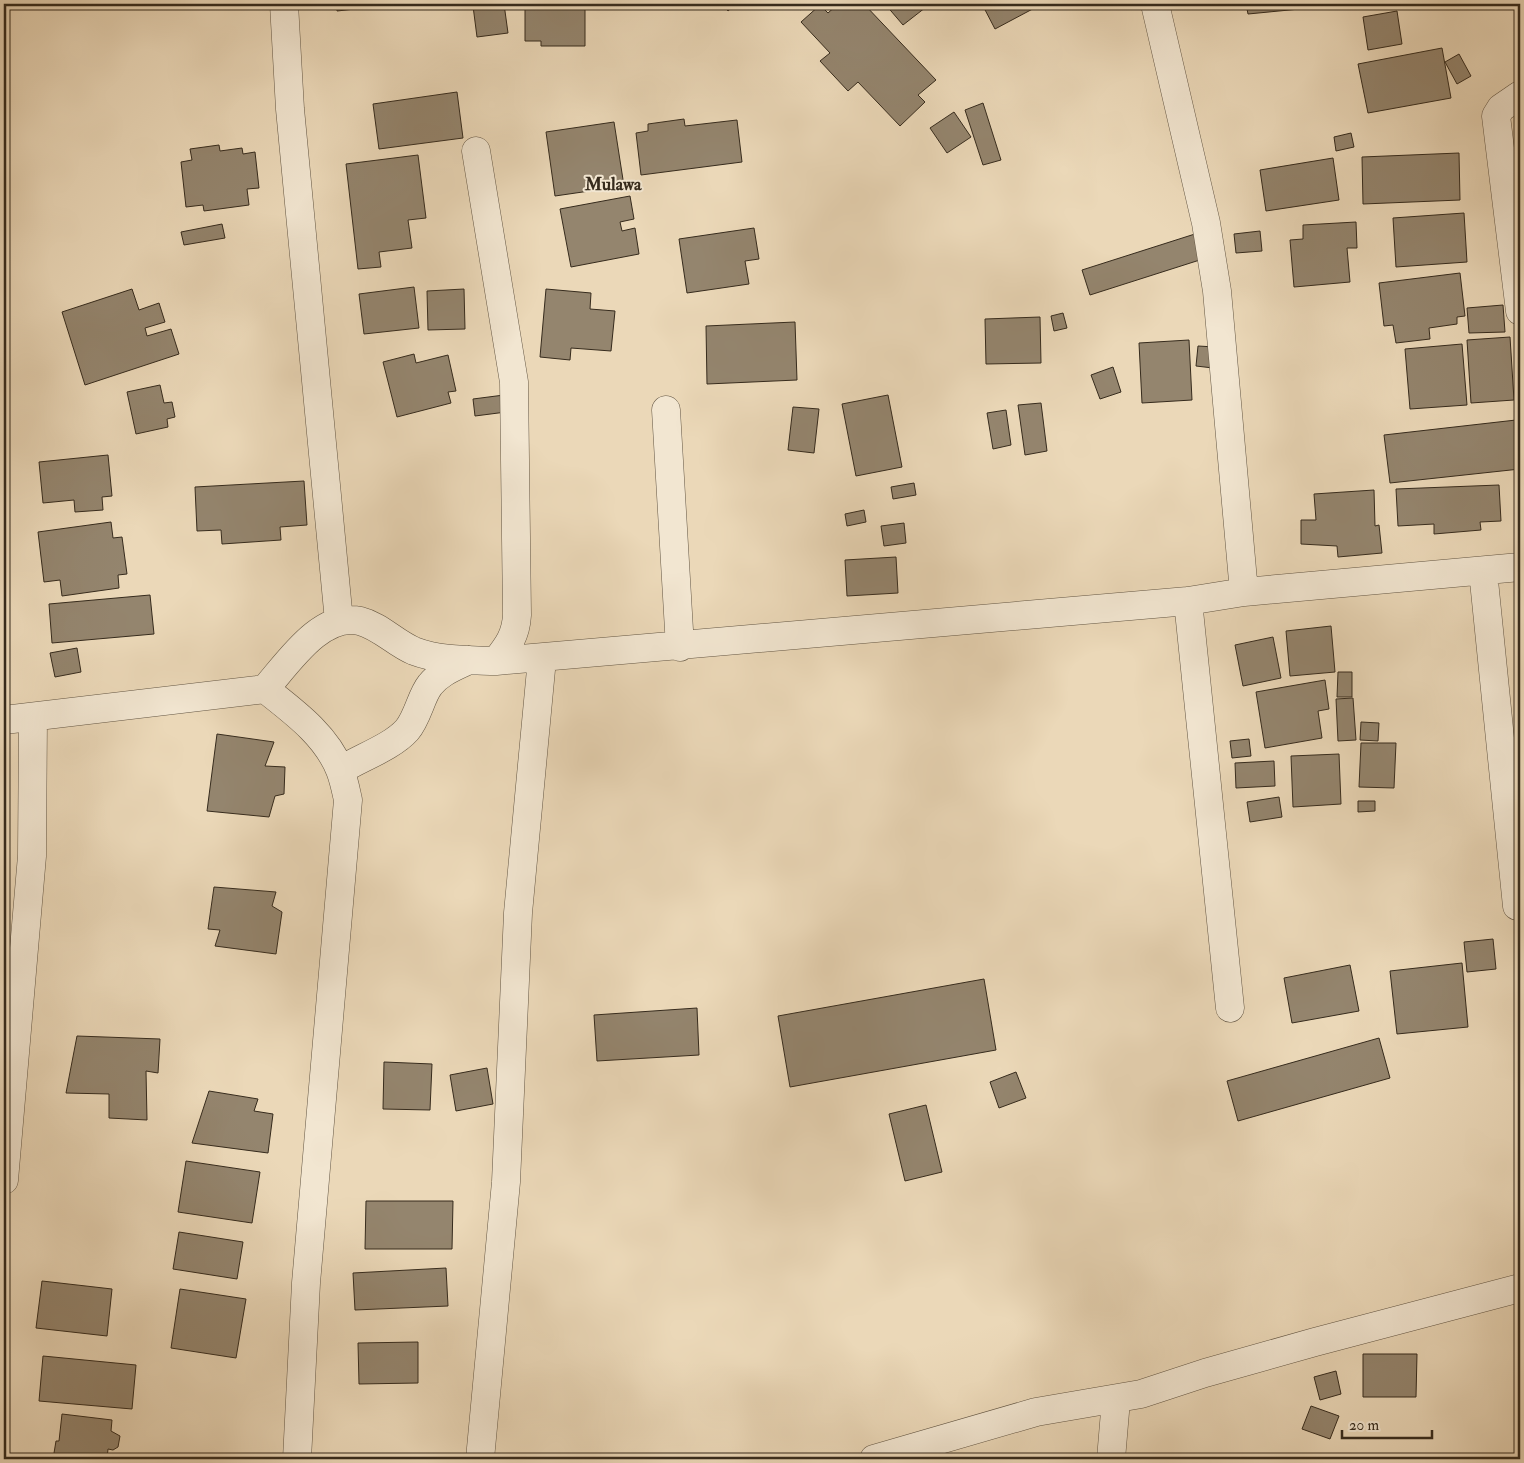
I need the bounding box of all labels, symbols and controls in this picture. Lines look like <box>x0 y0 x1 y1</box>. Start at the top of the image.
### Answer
district label: Mulawa <box>584 173 642 196</box>
scale bar <box>1342 1408 1432 1440</box>
text: 20 m <box>1349 1416 1379 1435</box>

